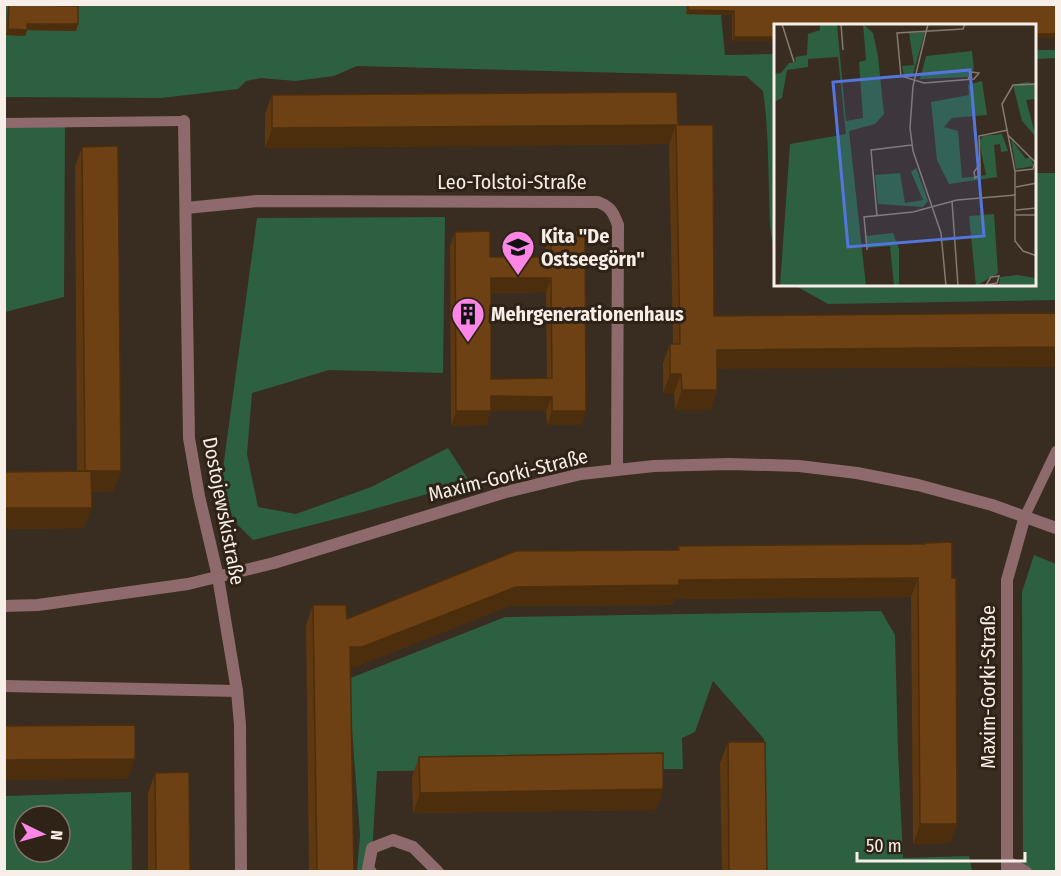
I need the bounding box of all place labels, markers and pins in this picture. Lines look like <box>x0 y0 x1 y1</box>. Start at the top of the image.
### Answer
place label: Kita "De Ostseegörn" <box>541 224 645 271</box>
school or university icon: Kita "De Ostseegörn" <box>500 229 536 276</box>
building icon: Mehrgenerationenhaus <box>450 296 486 343</box>
place label: Mehrgenerationenhaus <box>491 302 684 326</box>

